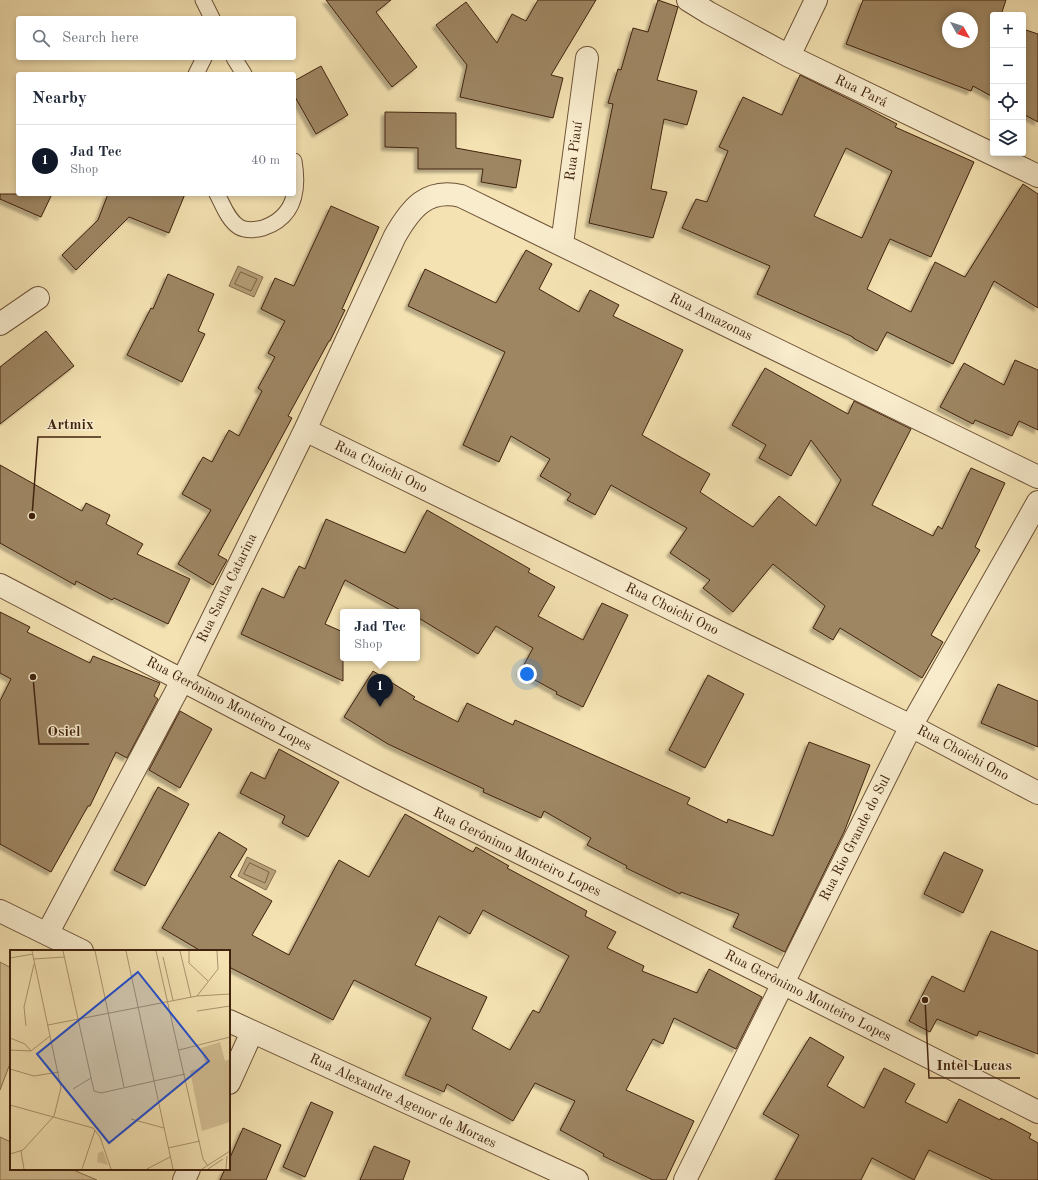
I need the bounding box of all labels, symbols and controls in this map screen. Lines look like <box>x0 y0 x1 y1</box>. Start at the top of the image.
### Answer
north arrow <box>942 12 978 48</box>
map controls <box>990 12 1026 156</box>
button: + <box>990 12 1026 48</box>
search box <box>16 16 296 60</box>
icon: search <box>30 27 52 49</box>
text: Search here <box>62 31 139 46</box>
button: − <box>990 48 1026 84</box>
street label: Rua Pará <box>832 72 890 110</box>
button: locate <box>990 84 1026 120</box>
text: Nearby <box>32 90 87 107</box>
street label: Rua Piauí <box>563 120 585 182</box>
button: layers <box>990 120 1026 156</box>
text: Jad Tec <box>70 145 122 160</box>
text: 1 <box>41 154 49 167</box>
text: 40 m <box>251 154 280 167</box>
text: Shop <box>70 163 98 176</box>
street label: Rua Amazonas <box>667 291 755 343</box>
callout: Artmix <box>38 410 101 437</box>
text: Artmix <box>46 418 94 433</box>
street label: Rua Choichi Ono <box>332 438 430 496</box>
street label: Rua Santa Catarina <box>195 531 259 645</box>
street label: Rua Choichi Ono <box>623 580 721 638</box>
popup <box>340 609 420 661</box>
text: Jad Tec <box>354 620 406 635</box>
text: Shop <box>354 638 382 651</box>
street label: Rua Gerônimo Monteiro Lopes <box>144 654 314 754</box>
your location <box>517 664 537 684</box>
pin: 1 <box>367 674 393 707</box>
callout: Osiel <box>39 717 89 744</box>
street label: Rua Choichi Ono <box>915 723 1011 783</box>
text: Osiel <box>47 725 81 740</box>
street label: Rua Rio Grande do Sul <box>817 773 893 903</box>
street label: Rua Gerônimo Monteiro Lopes <box>431 805 603 899</box>
street label: Rua Gerônimo Monteiro Lopes <box>722 948 894 1044</box>
inset map <box>10 950 230 1170</box>
street label: Rua Alexandre Agenor de Moraes <box>307 1051 499 1151</box>
callout: Intel Lucas <box>929 1051 1020 1078</box>
text: Intel Lucas <box>936 1059 1012 1074</box>

